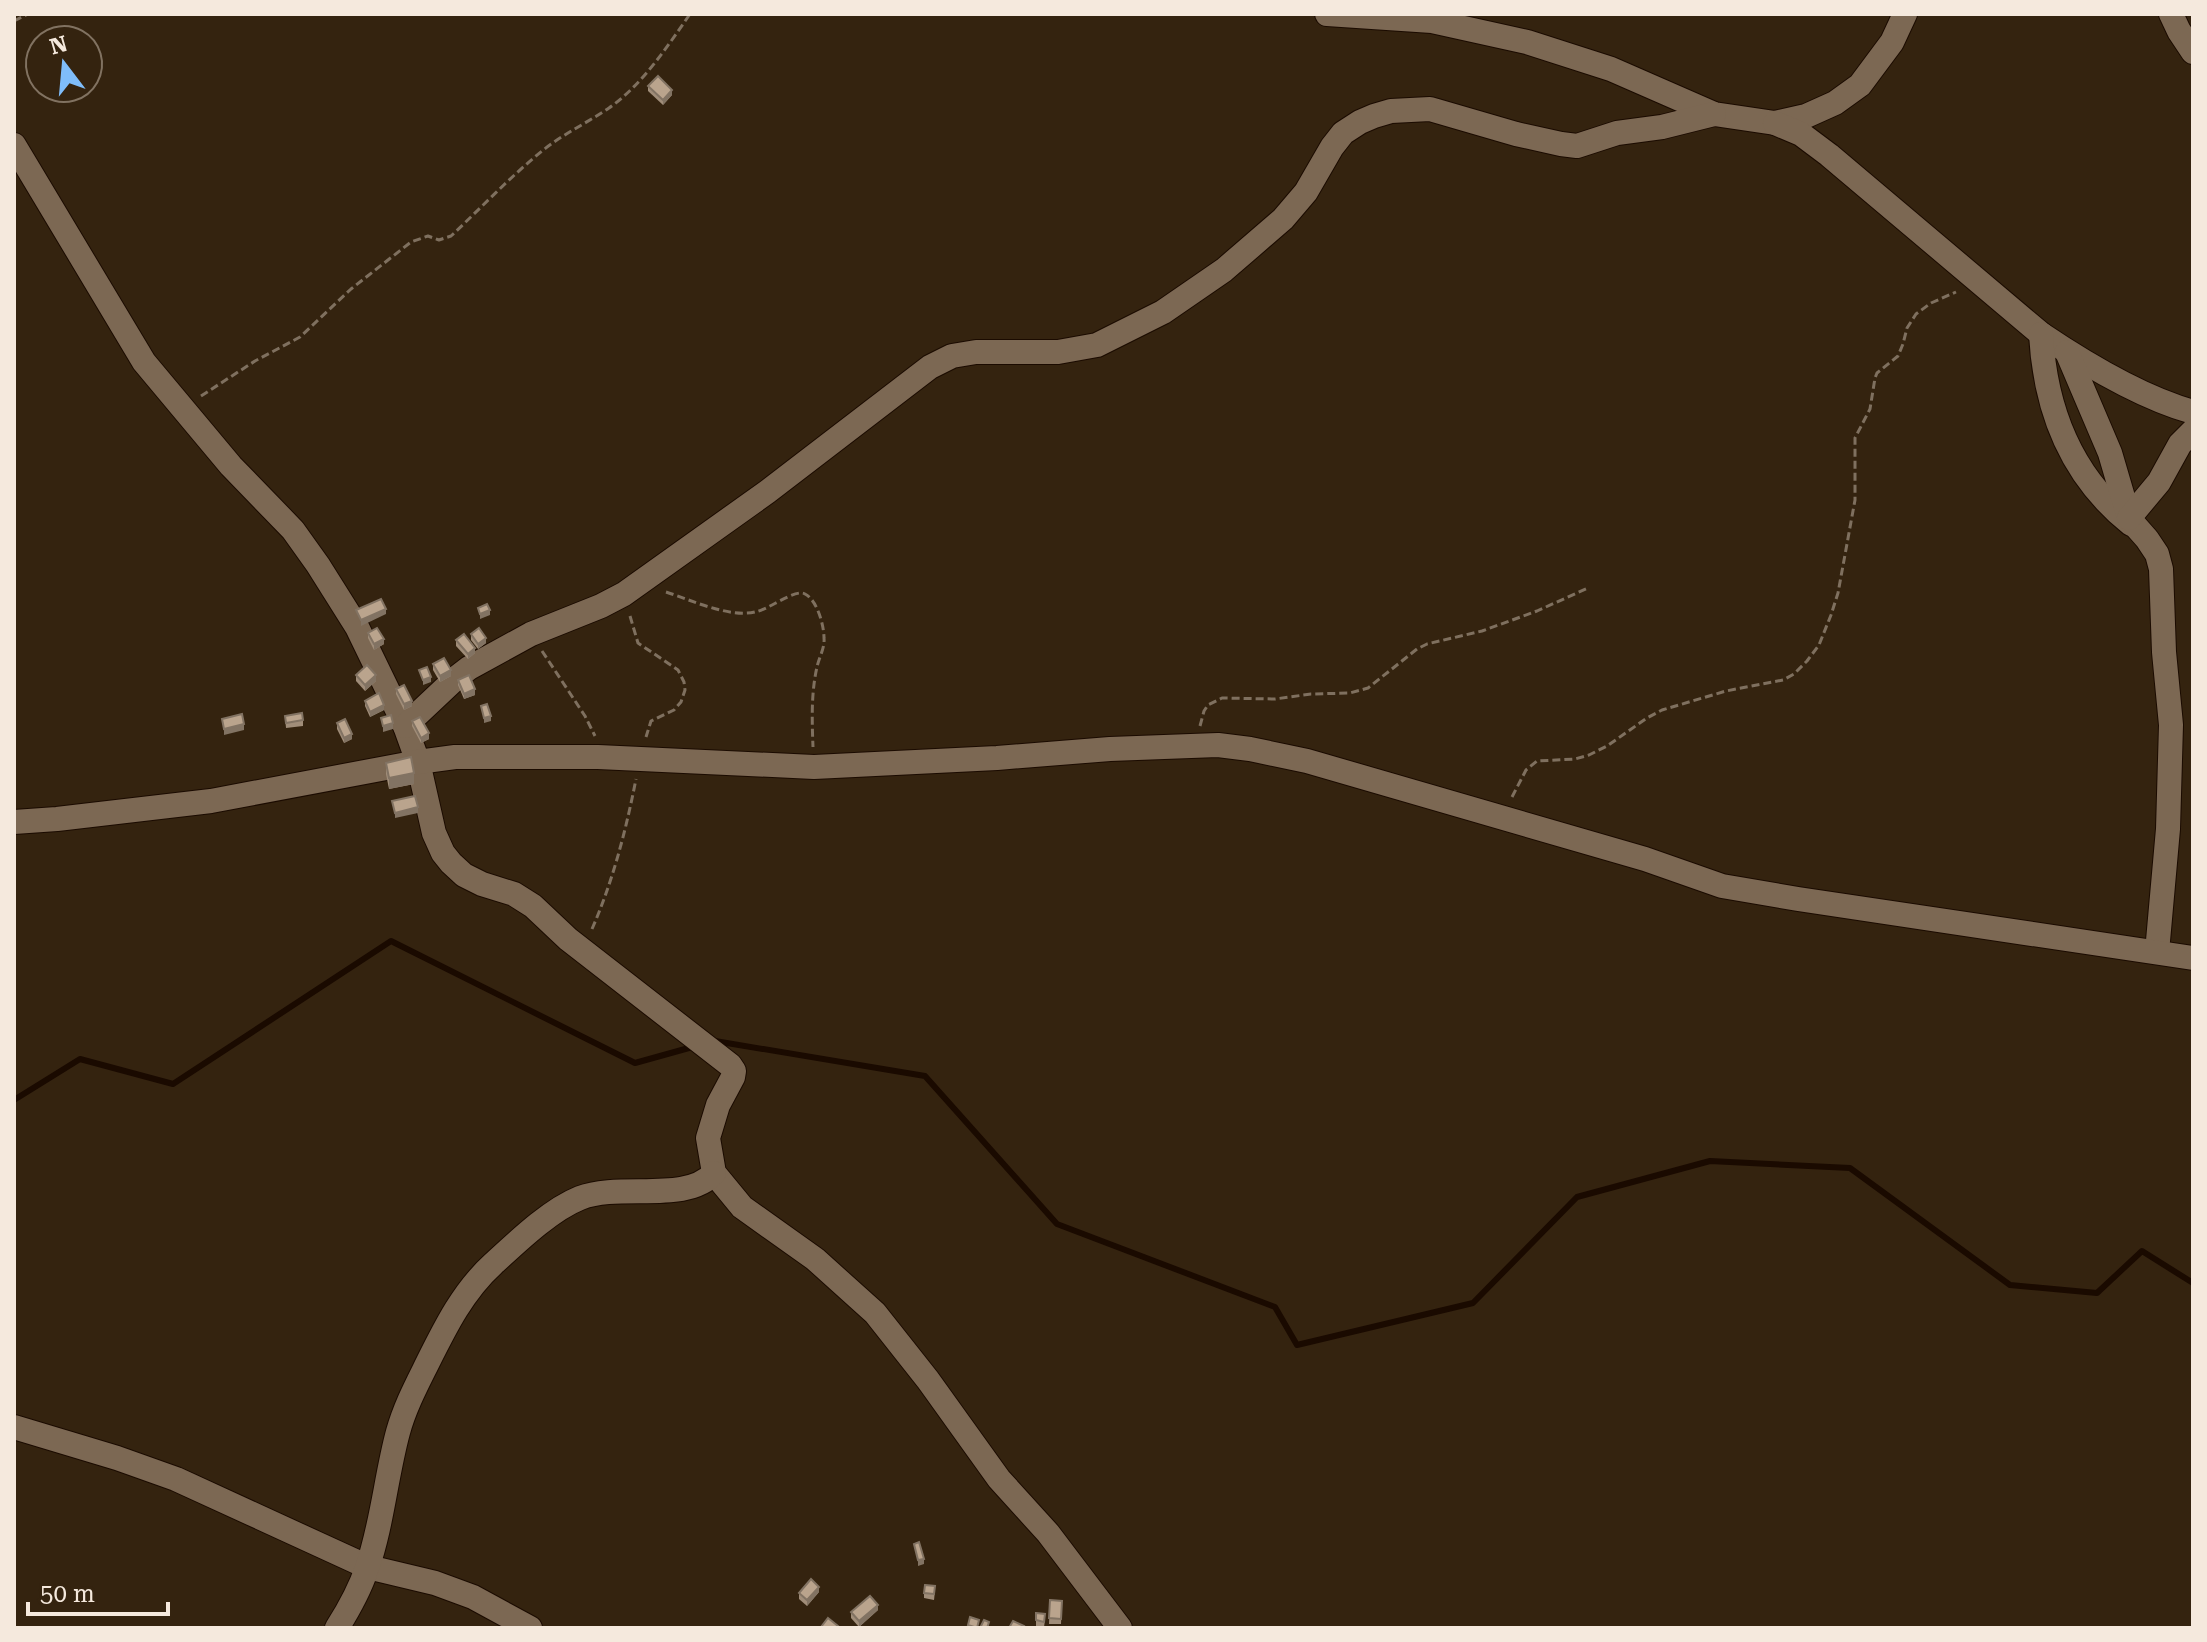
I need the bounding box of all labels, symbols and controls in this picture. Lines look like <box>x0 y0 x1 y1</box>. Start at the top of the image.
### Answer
north arrow <box>24 24 104 104</box>
text: N <box>47 31 70 60</box>
scale bar <box>28 1566 168 1616</box>
text: 50 m <box>40 1580 95 1608</box>

